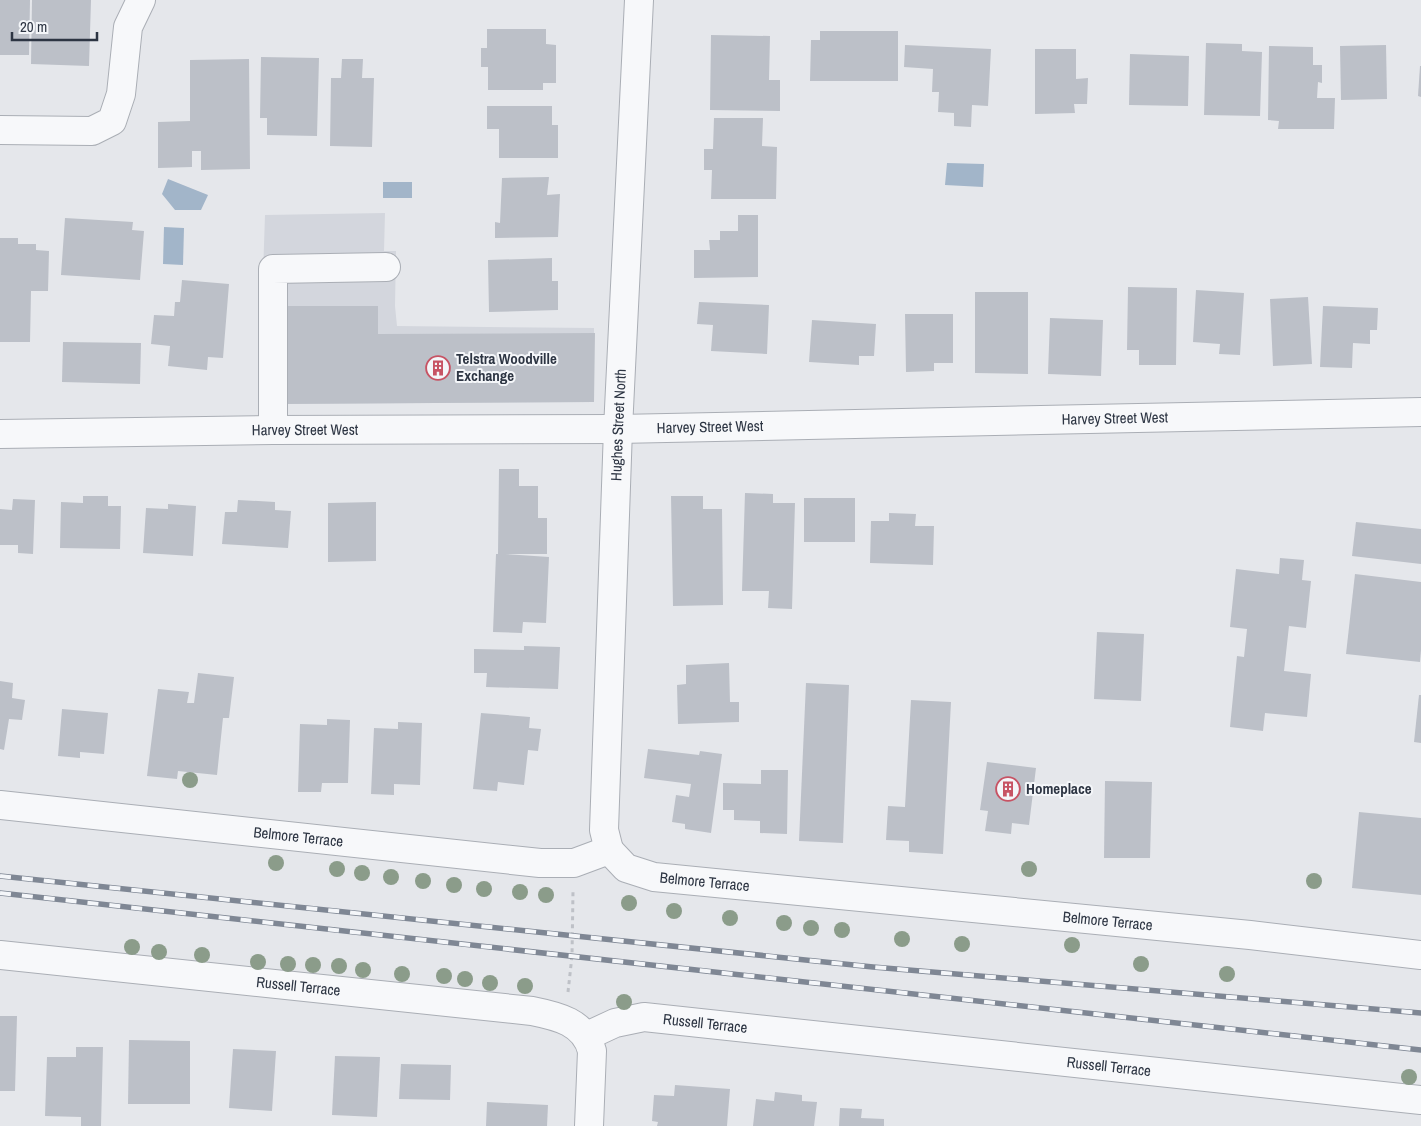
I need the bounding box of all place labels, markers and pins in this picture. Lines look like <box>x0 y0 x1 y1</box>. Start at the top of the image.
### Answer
place label: Telstra Woodville Exchange <box>456 348 557 386</box>
building icon: Telstra Woodville Exchange <box>425 355 451 381</box>
building icon: Homeplace <box>995 776 1021 802</box>
place label: Homeplace <box>1026 778 1092 799</box>

